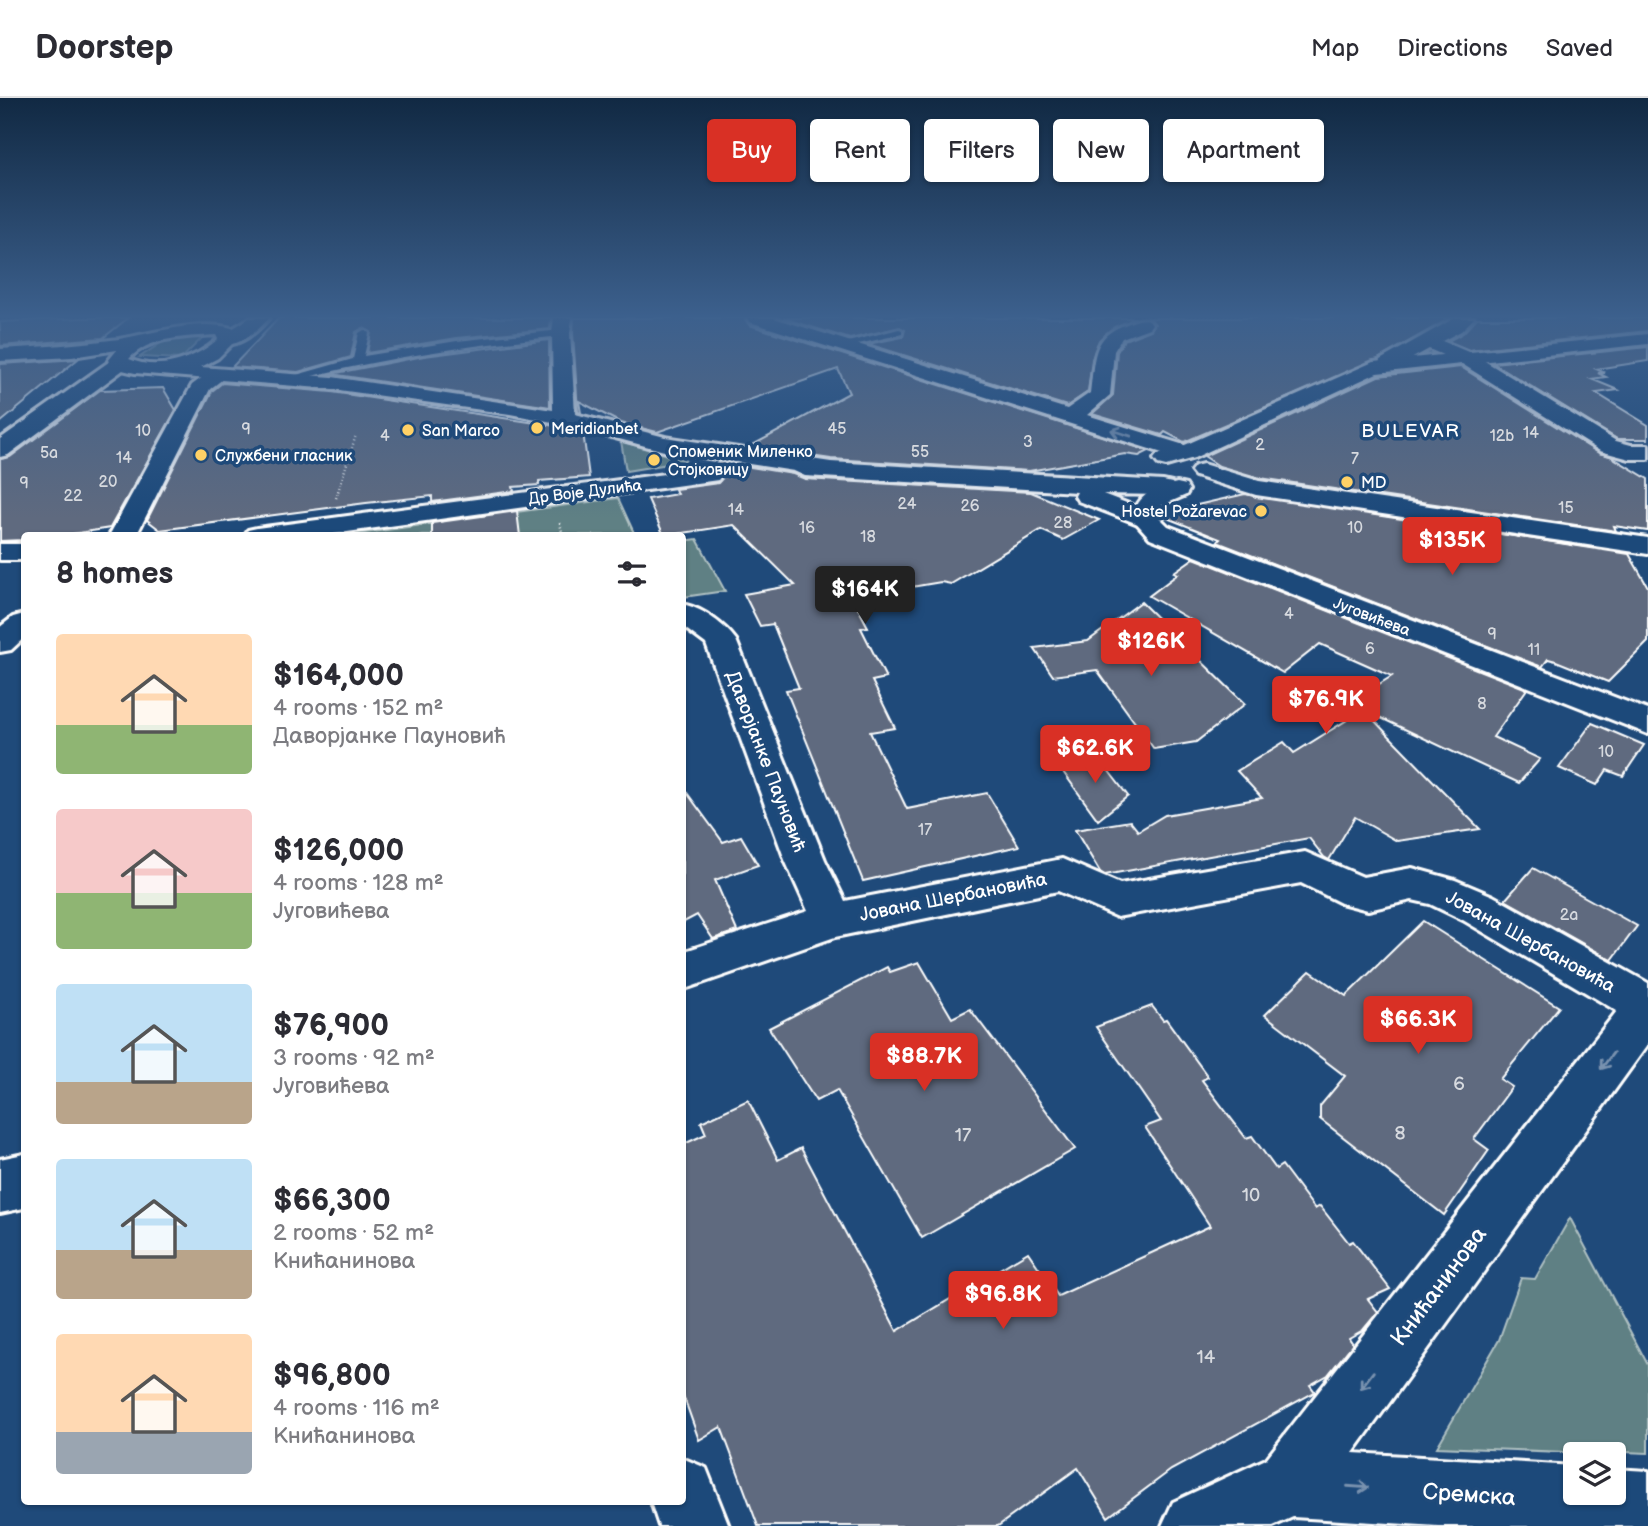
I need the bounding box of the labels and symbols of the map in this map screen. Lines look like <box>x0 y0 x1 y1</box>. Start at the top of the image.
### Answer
house number: 9 <box>241 420 251 439</box>
marker: Meridianbet <box>529 420 545 436</box>
place label: Meridianbet <box>551 420 638 439</box>
house number: 45 <box>828 420 846 439</box>
district label: BULEVAR <box>1361 420 1461 443</box>
house number: 10 <box>135 422 151 441</box>
marker: San Marco <box>400 422 416 438</box>
place label: San Marco <box>422 422 500 441</box>
house number: 14 <box>1523 424 1539 443</box>
one-way arrow <box>1110 425 1132 438</box>
house number: 4 <box>380 427 390 446</box>
house number: 12b <box>1490 427 1514 446</box>
house number: 3 <box>1023 433 1033 452</box>
house number: 2 <box>1255 436 1265 455</box>
place label: Споменик Миленко Стојковицу <box>668 443 813 480</box>
house number: 55 <box>911 443 929 462</box>
house number: 5a <box>40 444 58 463</box>
marker: Службени гласник <box>193 447 209 463</box>
place label: Службени гласник <box>215 447 353 466</box>
house number: 14 <box>116 449 132 468</box>
house number: 7 <box>1351 450 1359 469</box>
marker: Споменик Миленко Стојковицу <box>646 452 662 468</box>
house number: 20 <box>99 473 117 492</box>
house number: 9 <box>19 474 29 493</box>
marker: MD <box>1339 474 1355 490</box>
place label: MD <box>1361 474 1386 493</box>
street label: Др Воје Дулића <box>527 476 644 509</box>
house number: 22 <box>64 487 83 506</box>
house number: 24 <box>898 495 917 514</box>
house number: 26 <box>960 497 980 516</box>
house number: 15 <box>1558 499 1574 518</box>
house number: 14 <box>728 501 744 520</box>
place label: Hostel Požarevac <box>1121 503 1247 522</box>
marker: Hostel Požarevac <box>1253 503 1269 519</box>
house number: 28 <box>1054 514 1072 533</box>
pin: $135K <box>1403 518 1501 577</box>
house number: 16 <box>799 519 815 538</box>
house number: 10 <box>1347 519 1363 538</box>
house number: 18 <box>860 528 876 547</box>
pin: $164K <box>816 566 914 626</box>
street label: Југовићева <box>1330 594 1413 641</box>
house number: 4 <box>1284 605 1294 624</box>
pin: $126K <box>1102 618 1200 678</box>
house number: 9 <box>1487 625 1497 644</box>
house number: 6 <box>1365 640 1375 659</box>
house number: 11 <box>1528 641 1540 660</box>
street label: Даворјанке Пауновић <box>720 668 811 855</box>
pin: $76.9K <box>1269 676 1383 736</box>
house number: 8 <box>1477 695 1487 714</box>
pin: $62.6K <box>1038 726 1152 785</box>
house number: 10 <box>1598 743 1614 762</box>
house number: 17 <box>918 821 932 840</box>
street label: Јована Шербановића <box>858 868 1049 927</box>
street label: Јована Шербановића <box>1441 886 1619 999</box>
house number: 2a <box>1560 906 1578 925</box>
pin: $66.3K <box>1361 996 1475 1056</box>
pin: $88.7K <box>867 1034 981 1093</box>
one-way arrow <box>1600 1051 1614 1070</box>
house number: 6 <box>1453 1073 1465 1096</box>
house number: 8 <box>1394 1122 1406 1145</box>
house number: 17 <box>955 1124 972 1147</box>
house number: 10 <box>1242 1184 1260 1207</box>
street label: Книћанинова <box>1385 1221 1493 1352</box>
pin: $96.8K <box>946 1272 1060 1331</box>
house number: 14 <box>1197 1346 1216 1369</box>
one-way arrow <box>1360 1370 1375 1389</box>
street label: Сремска <box>1421 1478 1517 1512</box>
one-way arrow <box>1346 1481 1369 1494</box>

